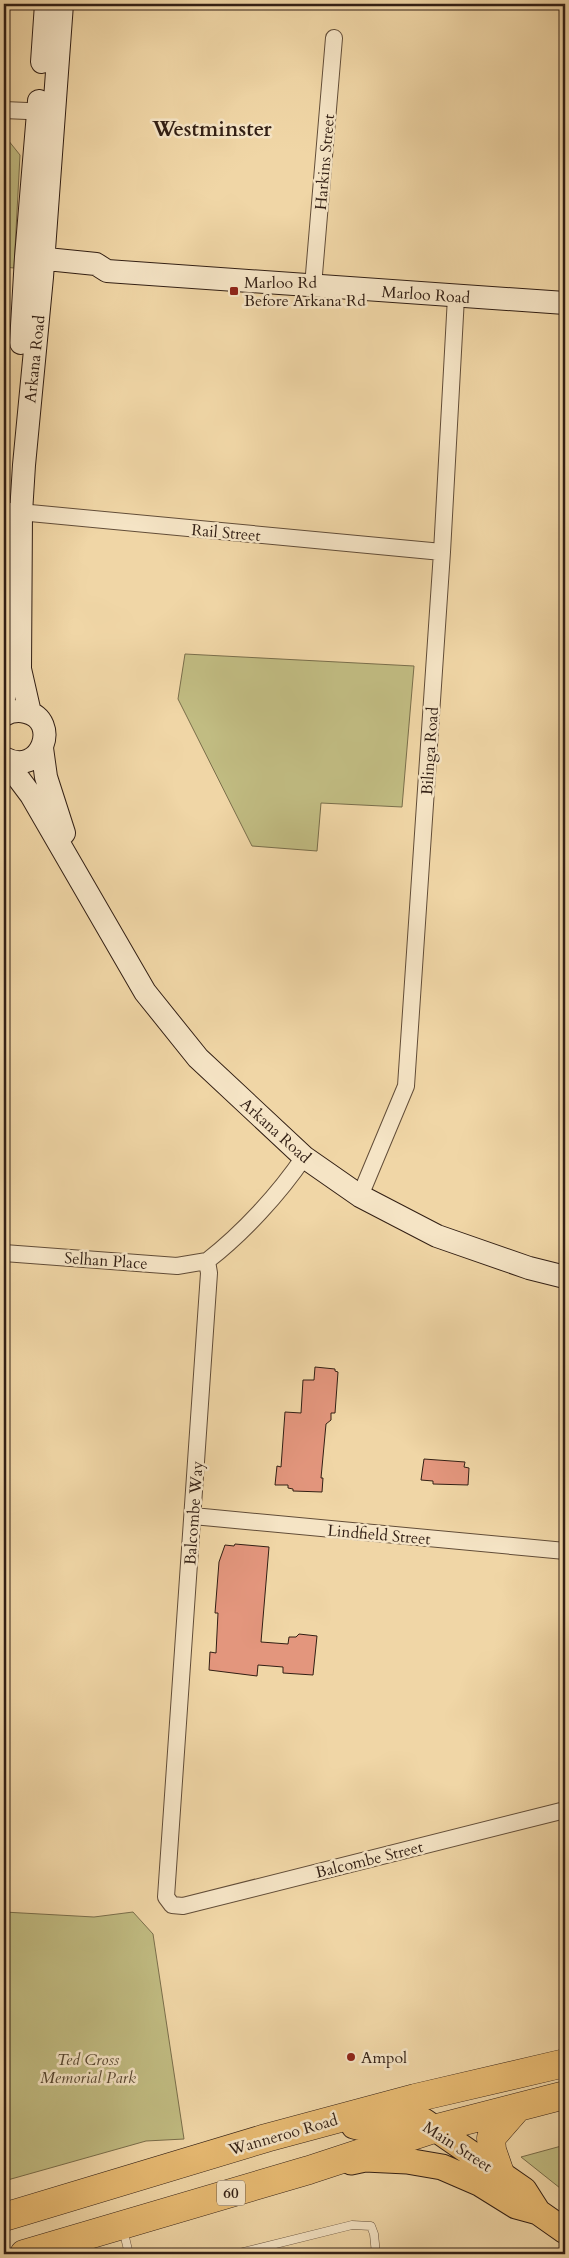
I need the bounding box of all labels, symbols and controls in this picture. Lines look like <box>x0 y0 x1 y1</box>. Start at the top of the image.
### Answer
street label: Harkins Street <box>310 113 340 211</box>
district label: Westminster <box>151 115 272 144</box>
place label: Marloo Rd Before Arkana Rd <box>244 272 366 312</box>
street label: Marloo Road <box>381 281 471 309</box>
marker: Marloo Rd Before Arkana Rd <box>228 285 240 297</box>
street label: Arkana Road <box>19 314 51 404</box>
street label: Rail Street <box>190 519 261 547</box>
street label: Bilinga Road <box>416 706 444 796</box>
street label: Arkana Road <box>235 1093 316 1169</box>
street label: Selhan Place <box>64 1247 148 1275</box>
street label: Balcombe Way <box>179 1460 209 1566</box>
street label: Lindfield Street <box>326 1520 431 1550</box>
street label: Balcombe Street <box>313 1836 425 1884</box>
place label: Ampol <box>361 2047 407 2069</box>
park label: Ted Cross Memorial Park <box>40 2049 136 2089</box>
marker: Ampol <box>345 2051 357 2063</box>
street label: Wanneroo Road <box>225 2109 341 2161</box>
street label: Main Street <box>419 2116 496 2177</box>
road number: 60 <box>217 2180 245 2206</box>

